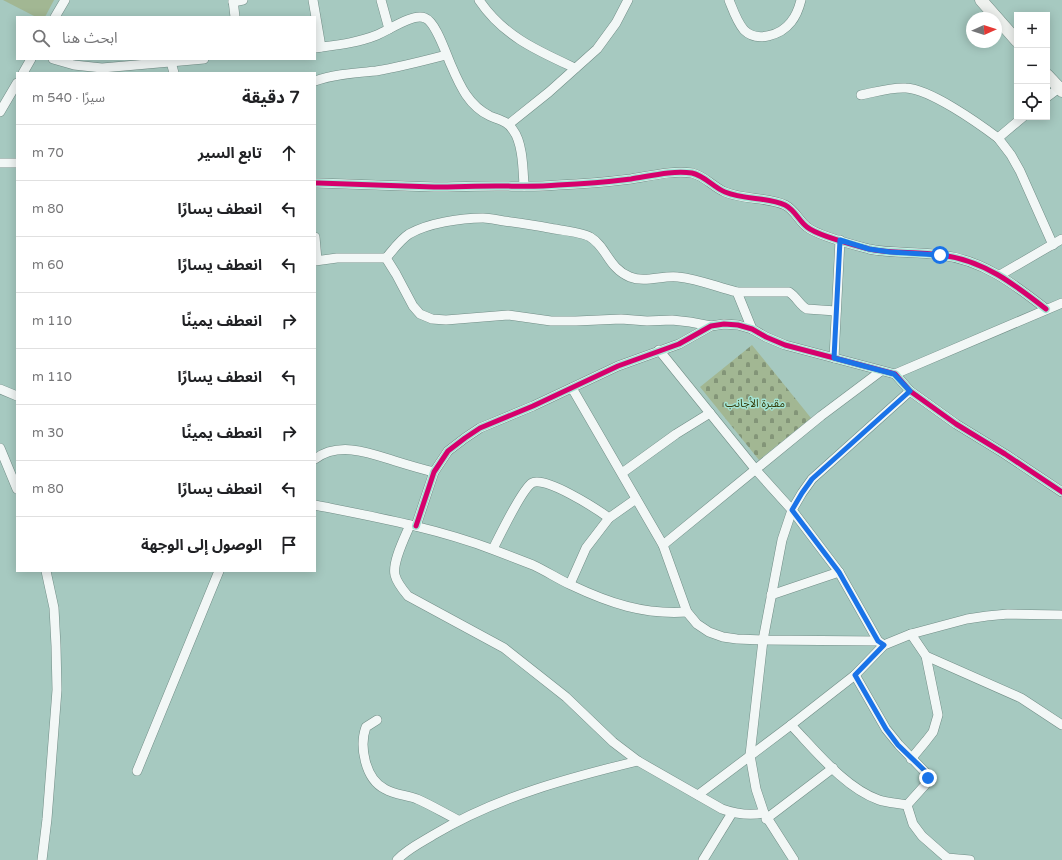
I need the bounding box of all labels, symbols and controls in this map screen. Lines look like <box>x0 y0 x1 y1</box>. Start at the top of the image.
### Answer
north arrow <box>966 12 1002 48</box>
map controls <box>1014 12 1050 120</box>
button: + <box>1014 12 1050 48</box>
search box <box>16 16 316 60</box>
icon: search <box>30 27 52 49</box>
text: ابحث هنا <box>62 29 118 47</box>
button: − <box>1014 48 1050 84</box>
button: locate <box>1014 84 1050 120</box>
text: 7 دقيقة <box>242 87 300 108</box>
text: سيرًا · 540 m <box>32 90 105 106</box>
icon: ahead <box>278 142 300 164</box>
text: تابع السير <box>198 144 262 162</box>
text: 70 m <box>32 145 64 161</box>
icon: left <box>278 198 300 220</box>
text: انعطف يسارًا <box>178 200 262 218</box>
text: 80 m <box>32 201 64 217</box>
route start <box>931 246 949 264</box>
icon: left <box>278 254 300 276</box>
text: انعطف يسارًا <box>178 256 262 274</box>
text: 60 m <box>32 257 64 273</box>
icon: right <box>278 310 300 332</box>
text: انعطف يمينًا <box>181 312 262 330</box>
text: 110 m <box>32 313 72 329</box>
icon: left <box>278 366 300 388</box>
text: انعطف يسارًا <box>178 368 262 386</box>
text: 110 m <box>32 369 72 385</box>
park label: مقبرة الأجانب <box>725 397 785 410</box>
icon: right <box>278 422 300 444</box>
text: انعطف يمينًا <box>181 424 262 442</box>
text: 30 m <box>32 425 64 441</box>
icon: left <box>278 478 300 500</box>
text: انعطف يسارًا <box>178 480 262 498</box>
text: 80 m <box>32 481 64 497</box>
icon: arrive <box>278 534 300 556</box>
text: الوصول إلى الوجهة <box>141 536 262 554</box>
route end <box>919 769 937 787</box>

